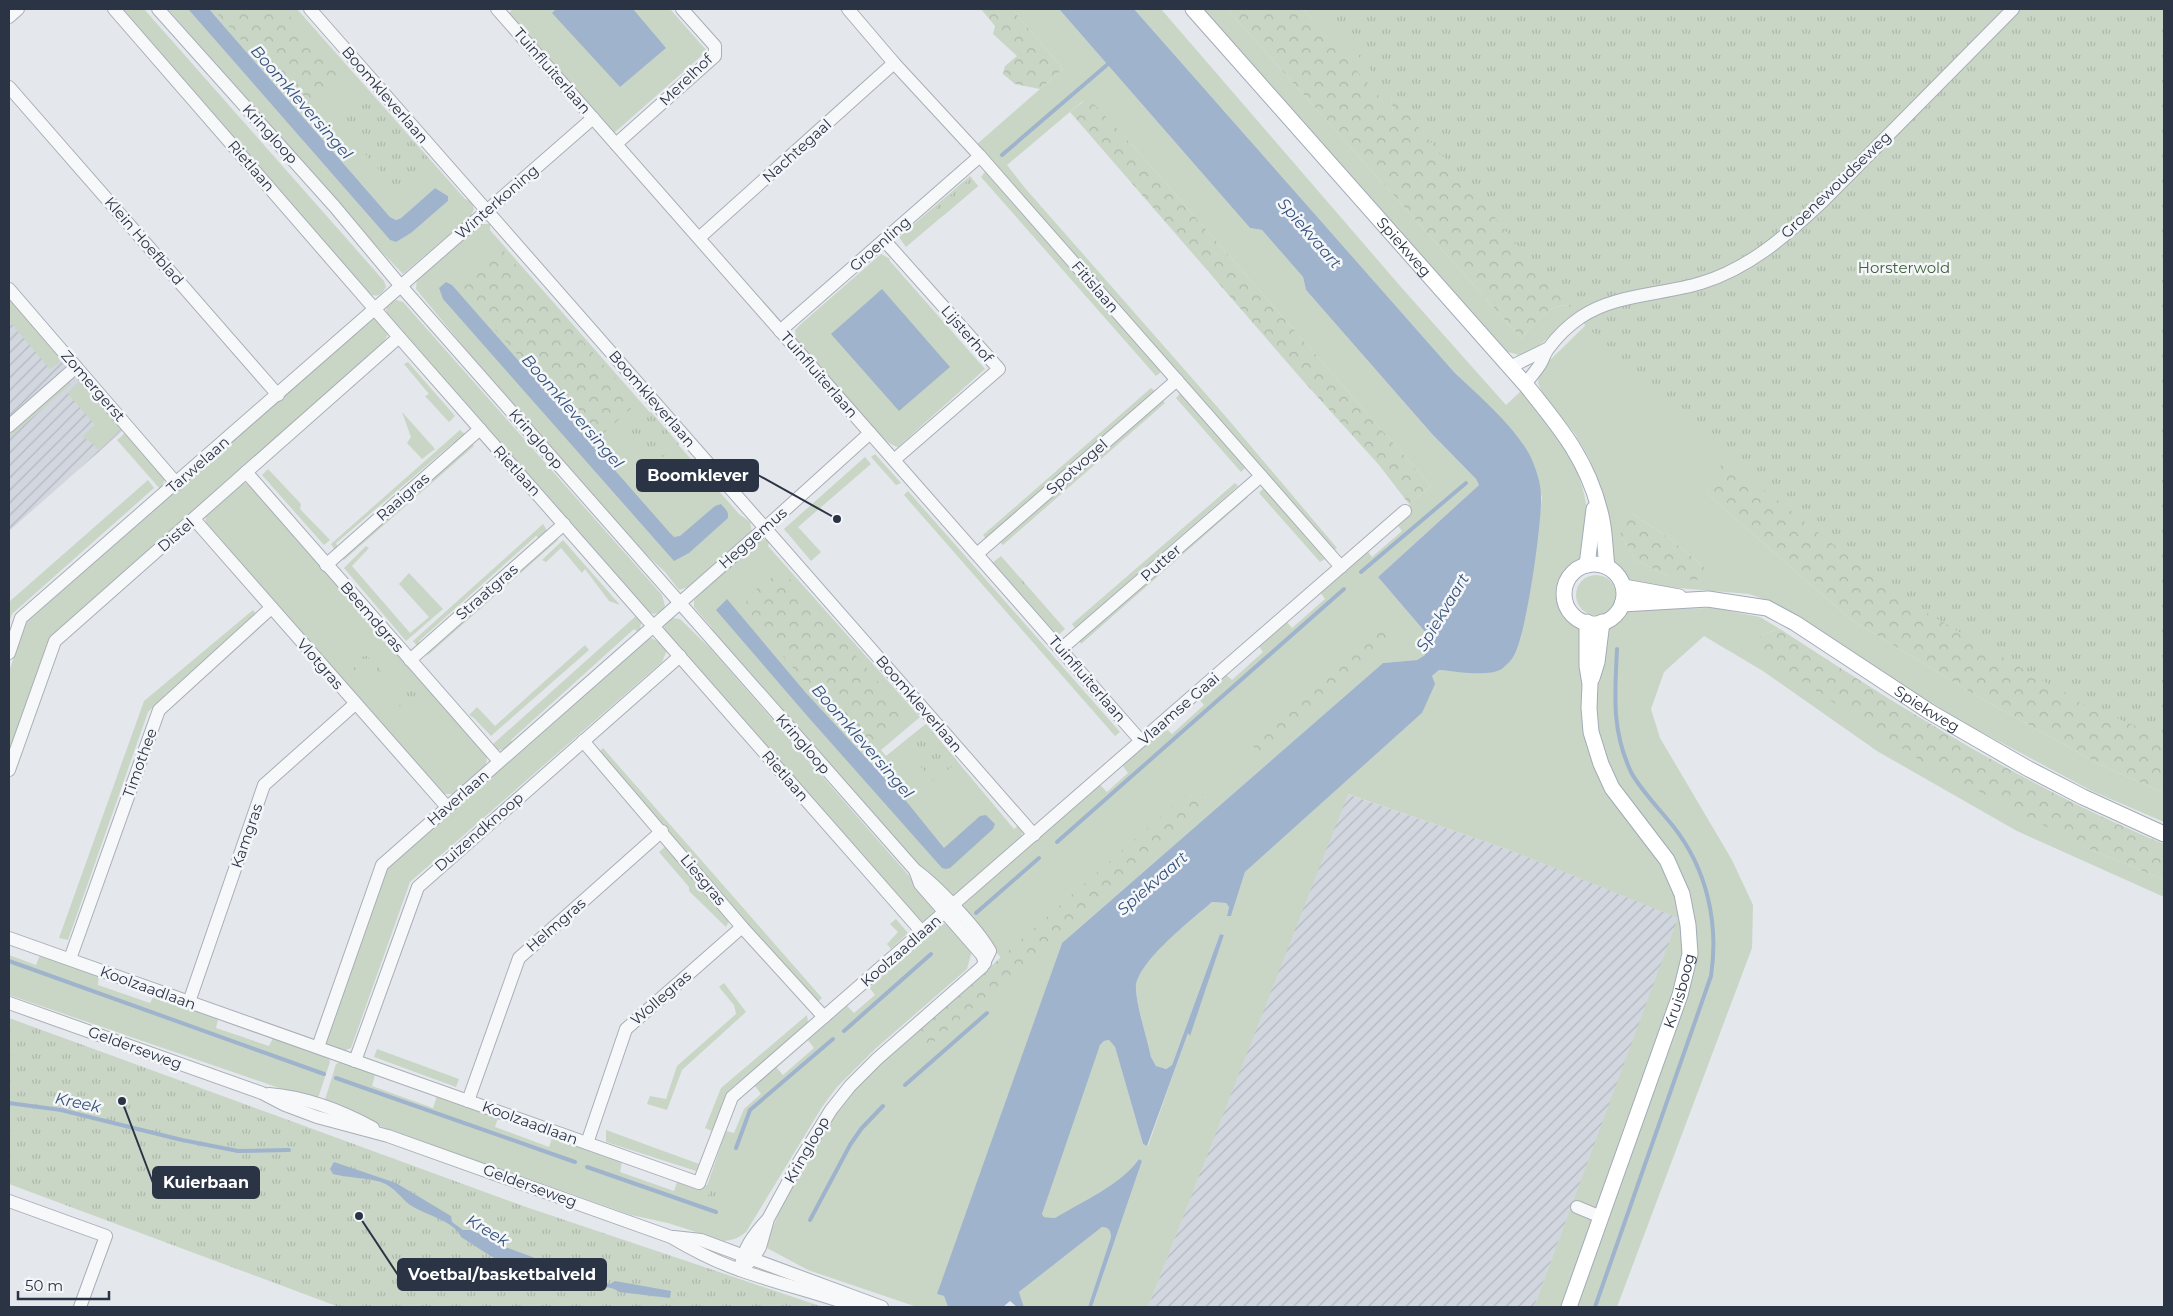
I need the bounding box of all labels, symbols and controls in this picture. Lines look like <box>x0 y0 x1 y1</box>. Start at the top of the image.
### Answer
street label: Tuinfluiterlaan <box>510 24 595 118</box>
water label: Boomkleversingel <box>247 41 357 164</box>
street label: Boomkleverlaan <box>338 42 433 147</box>
street label: Merelhof <box>655 49 717 110</box>
street label: Kringloop <box>239 100 302 167</box>
street label: Nachtegaal <box>758 115 835 187</box>
street label: Groenewoudseweg <box>1777 127 1895 242</box>
street label: Rietlaan <box>224 136 279 195</box>
street label: Winterkoning <box>451 160 542 243</box>
street label: Klein Hoefblad <box>101 193 188 289</box>
water label: Spiekvaart <box>1274 194 1346 273</box>
street label: Groenling <box>845 212 914 275</box>
street label: Spiekweg <box>1373 213 1436 281</box>
street label: Fitislaan <box>1068 257 1123 317</box>
park label: Horsterwold <box>1858 258 1950 277</box>
street label: Lijsterhof <box>937 301 998 367</box>
street label: Tuinfluiterlaan <box>777 328 862 422</box>
street label: Zomergerst <box>57 346 130 425</box>
street label: Boomkleverlaan <box>605 346 700 451</box>
water label: Boomkleversingel <box>518 350 628 473</box>
street label: Kringloop <box>505 405 568 473</box>
street label: Tarwelaan <box>162 432 233 497</box>
street label: Spotvogel <box>1042 435 1111 499</box>
street label: Rietlaan <box>490 441 545 500</box>
callout: Boomklever <box>637 460 758 491</box>
text: Boomklever <box>647 466 749 485</box>
street label: Raaigras <box>372 468 433 525</box>
street label: Heggemus <box>715 503 791 572</box>
street label: Distel <box>153 513 198 556</box>
street label: Putter <box>1136 540 1185 585</box>
street label: Straatgras <box>452 559 522 624</box>
water label: Spiekvaart <box>1412 570 1473 654</box>
street label: Beemdgras <box>337 577 408 656</box>
street label: Tuinfluiterlaan <box>1045 632 1130 726</box>
street label: Vlotgras <box>293 634 348 693</box>
street label: Boomkleverlaan <box>872 651 967 756</box>
street label: Vlaamse Gaai <box>1134 668 1223 749</box>
water label: Boomkleversingel <box>808 680 918 803</box>
street label: Spiekweg <box>1891 681 1963 736</box>
street label: Kringloop <box>772 710 835 778</box>
street label: Timothee <box>118 726 161 800</box>
street label: Rietlaan <box>758 746 813 805</box>
street label: Haverlaan <box>423 766 492 830</box>
street label: Duizendknoop <box>430 788 527 875</box>
street label: Kamgras <box>227 801 266 871</box>
water label: Spiekvaart <box>1113 847 1192 919</box>
street label: Liesgras <box>676 850 730 909</box>
street label: Helmgras <box>522 893 589 956</box>
street label: Koolzaadlaan <box>856 910 945 991</box>
street label: Kruisboog <box>1659 951 1699 1031</box>
street label: Koolzaadlaan <box>98 961 199 1014</box>
street label: Wollegras <box>626 966 695 1029</box>
street label: Gelderseweg <box>86 1022 185 1073</box>
water label: Kreek <box>53 1088 104 1117</box>
street label: Koolzaadlaan <box>480 1096 581 1149</box>
street label: Kringloop <box>780 1113 833 1186</box>
street label: Gelderseweg <box>481 1160 580 1211</box>
callout: Kuierbaan <box>153 1167 259 1198</box>
text: Kuierbaan <box>163 1173 249 1192</box>
water label: Kreek <box>463 1210 514 1251</box>
callout: Voetbal/basketbalveld <box>398 1259 606 1290</box>
text: Voetbal/basketbalveld <box>407 1265 596 1284</box>
scale bar <box>18 1268 109 1300</box>
text: 50 m <box>25 1276 63 1295</box>

